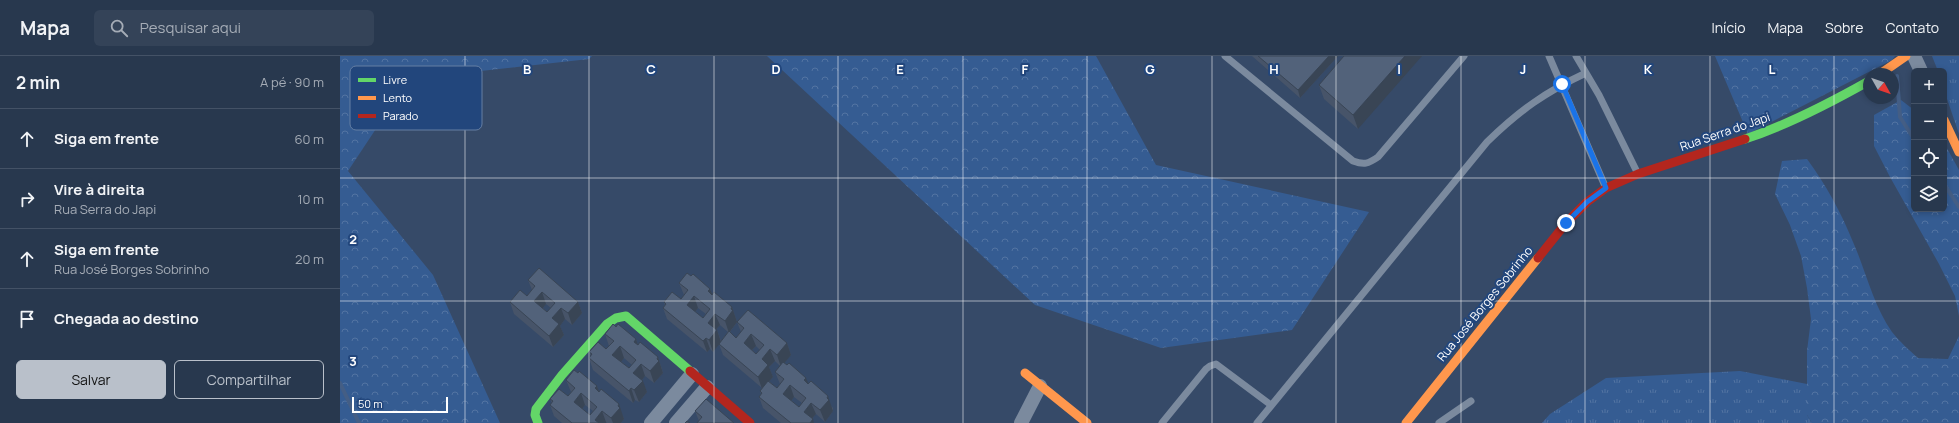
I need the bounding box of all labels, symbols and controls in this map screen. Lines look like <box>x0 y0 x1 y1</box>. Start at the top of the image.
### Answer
search box <box>94 10 374 46</box>
text: Mapa <box>20 15 70 41</box>
icon: search <box>108 17 130 39</box>
text: Pesquisar aqui <box>140 17 241 38</box>
text: Início <box>1712 18 1745 37</box>
text: Mapa <box>1767 18 1803 37</box>
text: Sobre <box>1825 18 1863 37</box>
text: Contato <box>1885 18 1939 37</box>
text: B <box>523 60 531 78</box>
text: C <box>646 60 656 78</box>
text: D <box>771 60 781 78</box>
text: E <box>896 60 904 78</box>
text: F <box>1022 60 1029 78</box>
text: G <box>1145 60 1155 78</box>
text: H <box>1269 60 1279 78</box>
text: I <box>1397 60 1401 78</box>
text: J <box>1520 60 1526 78</box>
text: K <box>1644 60 1653 78</box>
text: L <box>1769 60 1776 78</box>
legend <box>350 66 482 130</box>
north arrow <box>1863 68 1899 104</box>
map controls <box>1911 68 1947 212</box>
button: + <box>1911 68 1947 104</box>
text: 2 min <box>16 71 60 94</box>
text: Livre <box>383 72 408 87</box>
text: A pé · 90 m <box>260 73 324 91</box>
route start <box>1553 75 1571 93</box>
text: Lento <box>383 90 413 105</box>
button: − <box>1911 104 1947 140</box>
text: Parado <box>383 108 419 123</box>
street label: Rua Serra do Japi <box>1677 108 1772 155</box>
icon: ahead <box>16 128 38 150</box>
text: Siga em frente <box>54 128 159 149</box>
text: 60 m <box>294 130 324 148</box>
button: locate <box>1911 140 1947 176</box>
button: layers <box>1911 176 1947 212</box>
text: Vire à direita <box>54 179 145 200</box>
icon: right <box>16 188 38 210</box>
text: 10 m <box>297 190 324 208</box>
text: Rua Serra do Japi <box>54 200 156 218</box>
route end <box>1557 214 1575 232</box>
text: 2 <box>349 230 357 248</box>
text: Siga em frente <box>54 239 159 260</box>
street label: Rua José Borges Sobrinho <box>1433 243 1536 365</box>
icon: ahead <box>16 248 38 270</box>
text: 20 m <box>295 250 324 268</box>
text: Rua José Borges Sobrinho <box>54 260 209 278</box>
icon: arrive <box>16 308 38 330</box>
text: Chegada ao destino <box>54 308 199 329</box>
text: 3 <box>349 352 357 370</box>
button: Salvar <box>16 360 166 399</box>
button: Compartilhar <box>174 360 324 399</box>
scale bar <box>352 395 448 414</box>
text: 50 m <box>358 396 383 411</box>

